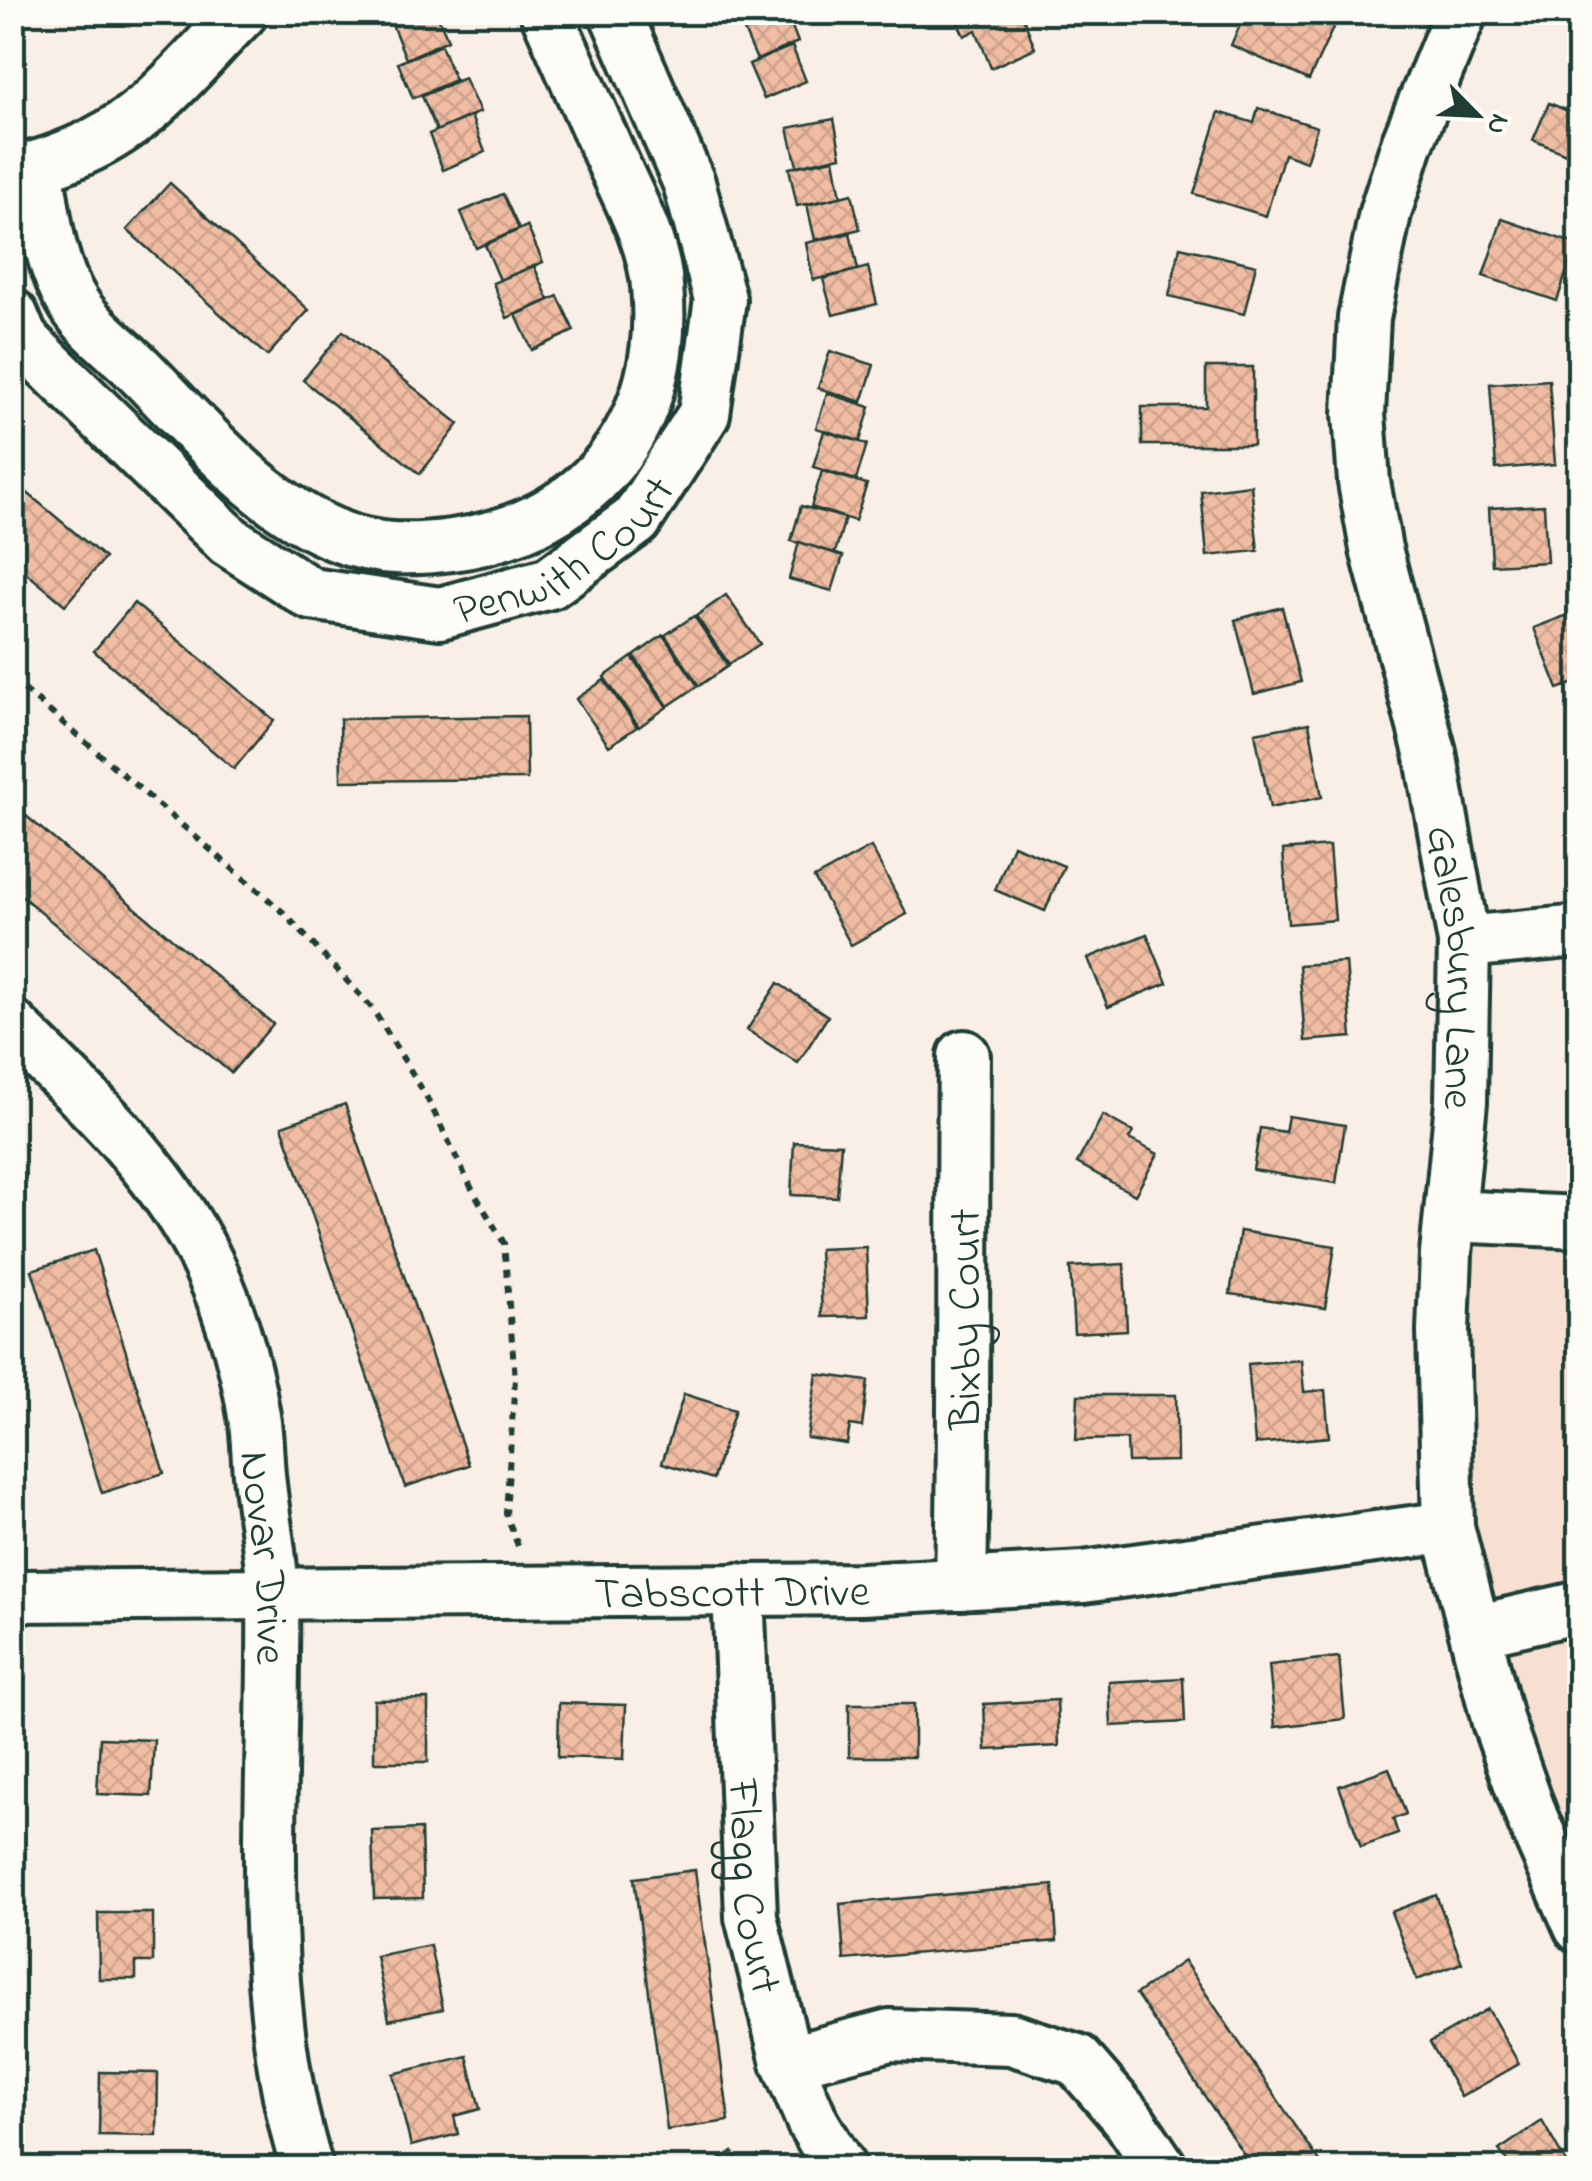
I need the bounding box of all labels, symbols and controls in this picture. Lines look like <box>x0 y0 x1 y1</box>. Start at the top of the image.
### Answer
north arrow <box>1427 65 1527 165</box>
text: N <box>1474 107 1519 141</box>
street label: Penwith Court <box>447 464 694 646</box>
street label: Galesbury Lane <box>1406 820 1493 1111</box>
street label: Bixby Court <box>935 1208 1001 1431</box>
street label: Novar Drive <box>219 1449 301 1666</box>
street label: Tabscott Drive <box>594 1561 871 1629</box>
street label: Flagg Court <box>708 1777 797 2001</box>

